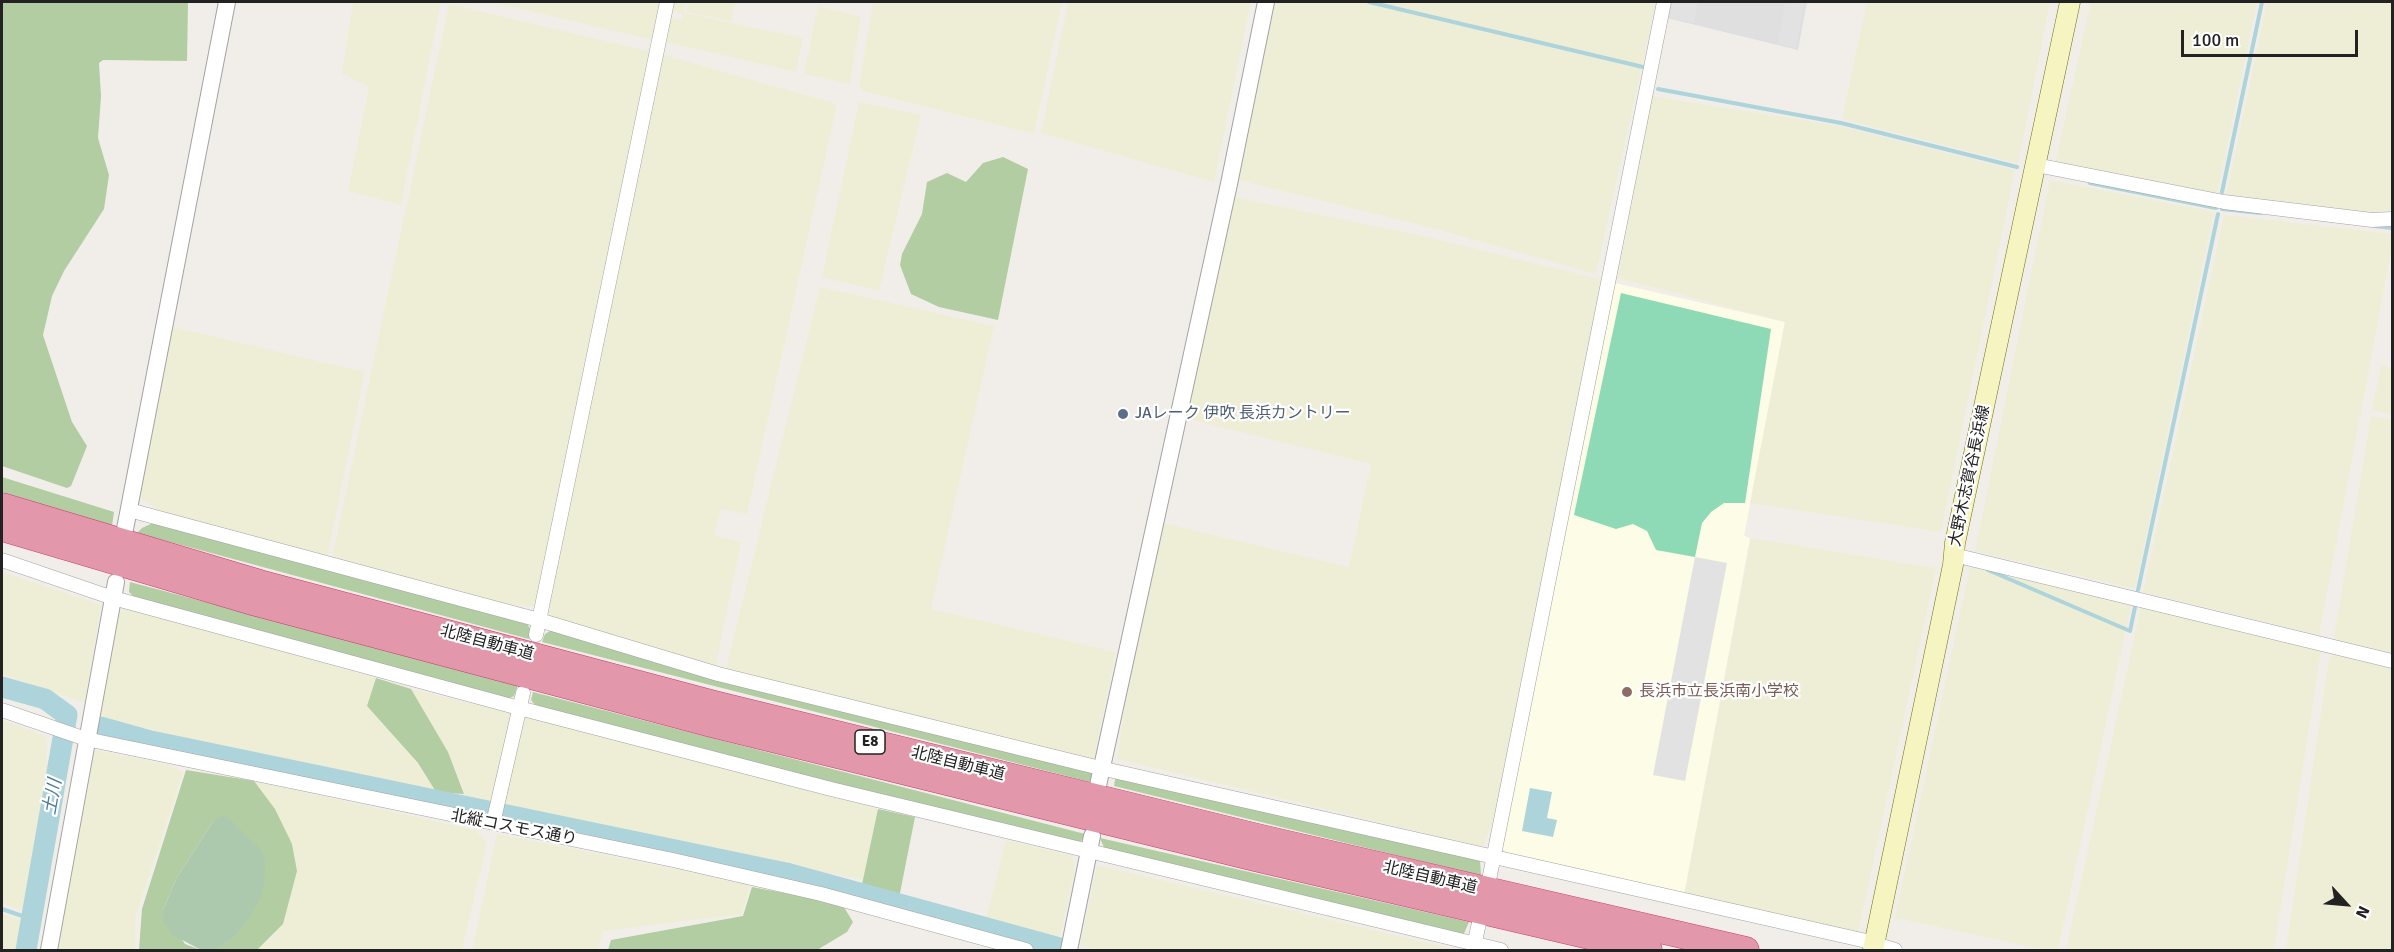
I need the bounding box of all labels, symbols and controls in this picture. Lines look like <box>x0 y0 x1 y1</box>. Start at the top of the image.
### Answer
scale bar <box>2184 18 2361 56</box>
text: 100 m <box>2192 29 2239 51</box>
place label: JAレーク 伊吹 長浜カントリー <box>1135 404 1351 424</box>
street label: 大野木志賀谷長浜線 <box>1946 404 1994 548</box>
marker: JAレーク 伊吹 長浜カントリー <box>1116 407 1130 421</box>
street label: 北陸自動車道 <box>438 621 536 665</box>
place label: 長浜市立長浜南小学校 <box>1639 682 1799 702</box>
marker: 長浜市立長浜南小学校 <box>1620 685 1634 699</box>
road number: E8 <box>855 730 885 754</box>
street label: 北陸自動車道 <box>909 743 1007 785</box>
water label: 土川 <box>39 777 67 817</box>
street label: 北縦コスモス通り <box>449 806 579 850</box>
street label: 北陸自動車道 <box>1381 858 1479 898</box>
north arrow <box>2316 874 2376 934</box>
text: N <box>2351 902 2374 921</box>

